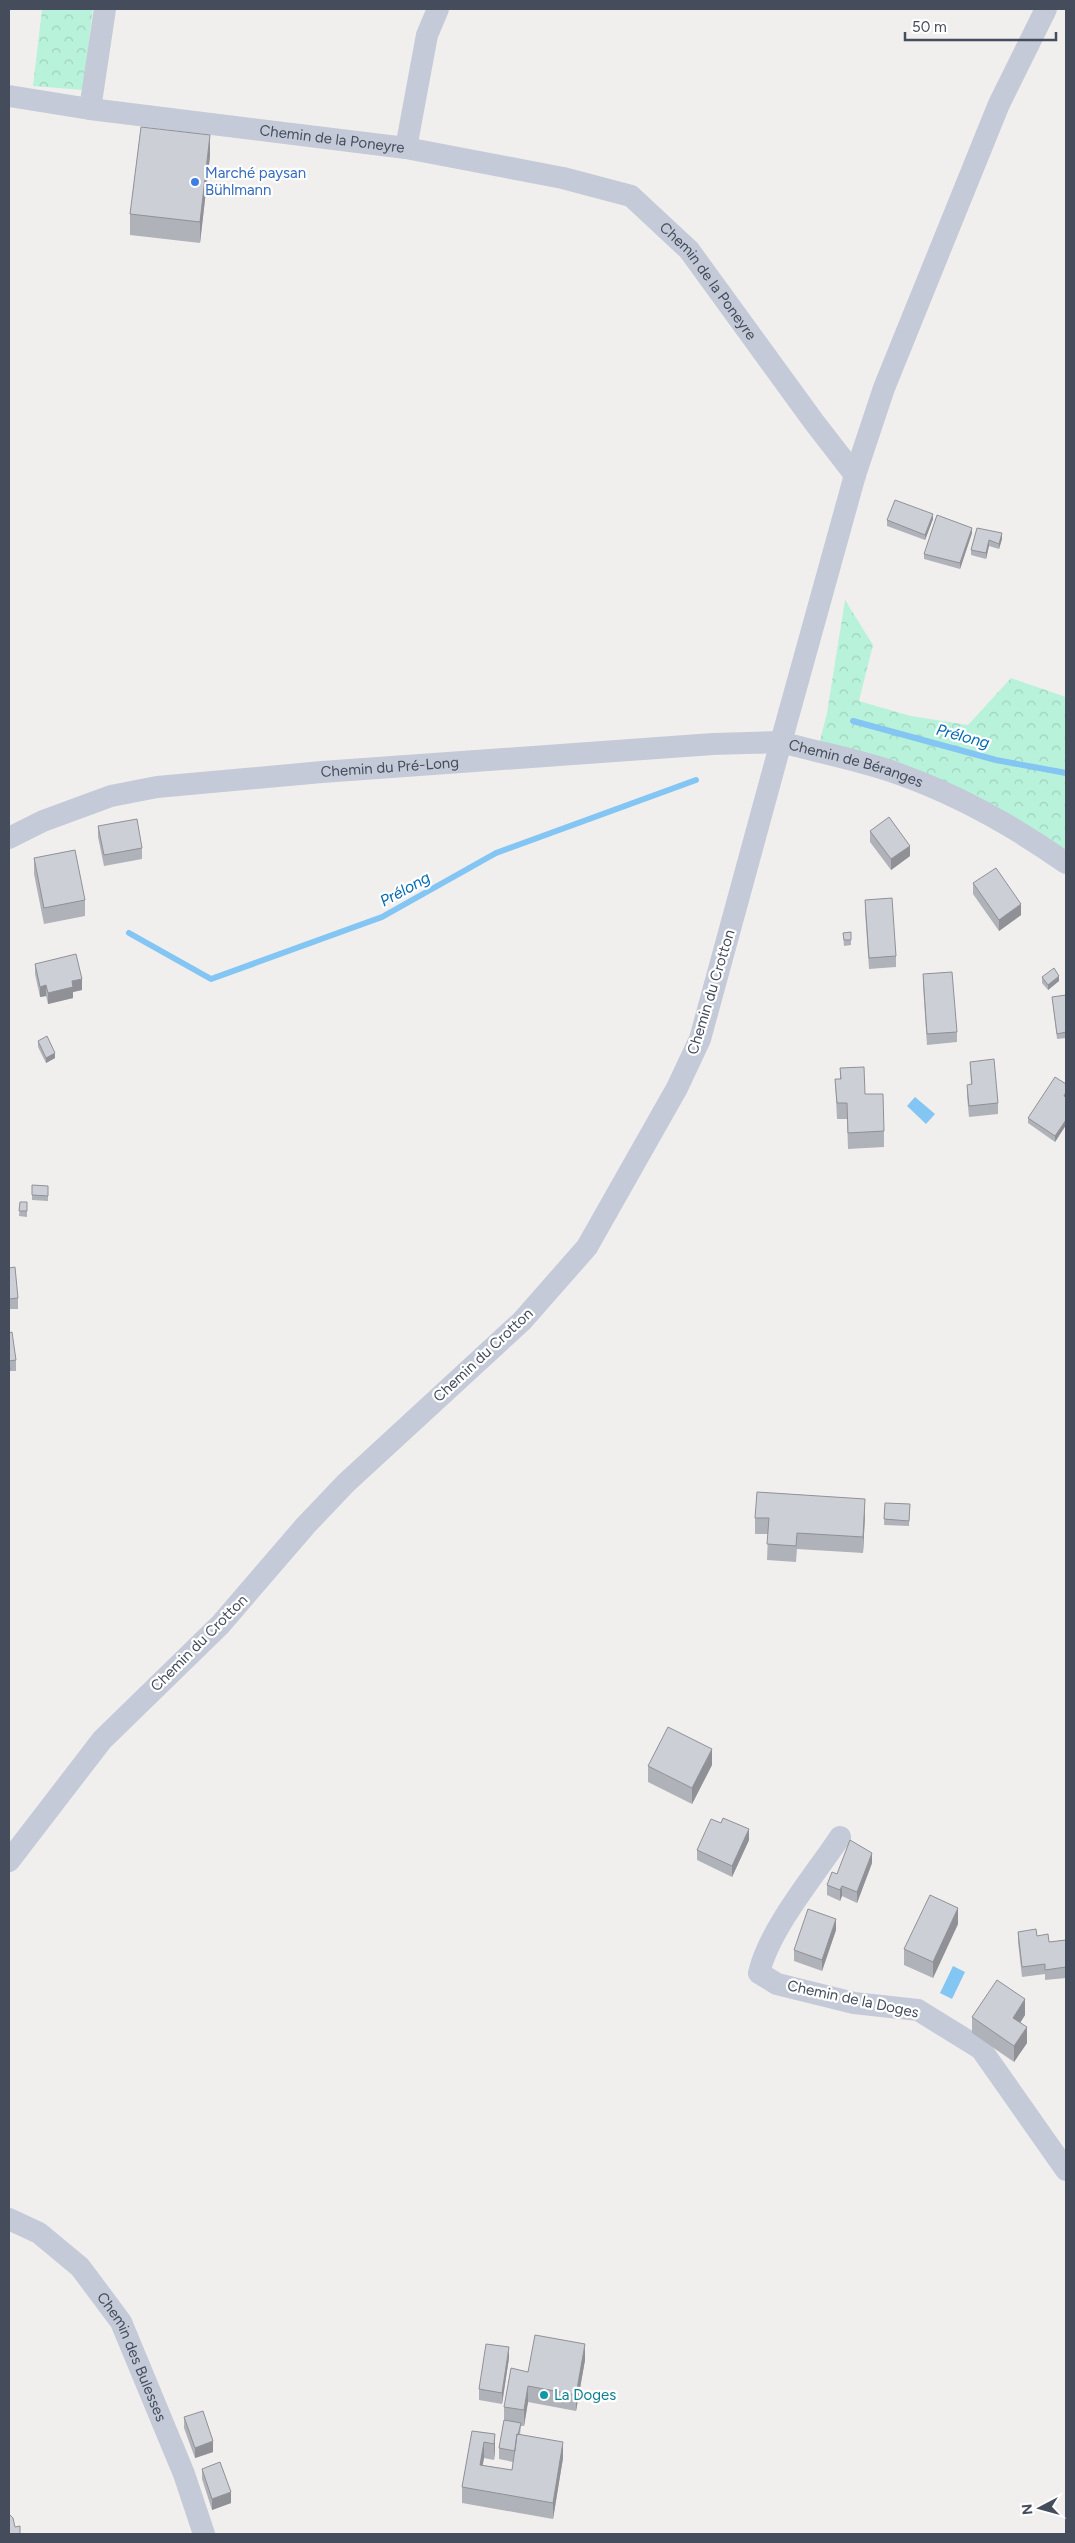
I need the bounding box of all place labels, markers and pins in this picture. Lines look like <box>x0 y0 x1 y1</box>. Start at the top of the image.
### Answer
place label: Marché paysan Bühlmann <box>205 164 306 199</box>
marker: Marché paysan Bühlmann <box>189 176 201 188</box>
place label: La Doges <box>554 2386 616 2404</box>
marker: La Doges <box>538 2389 550 2401</box>

